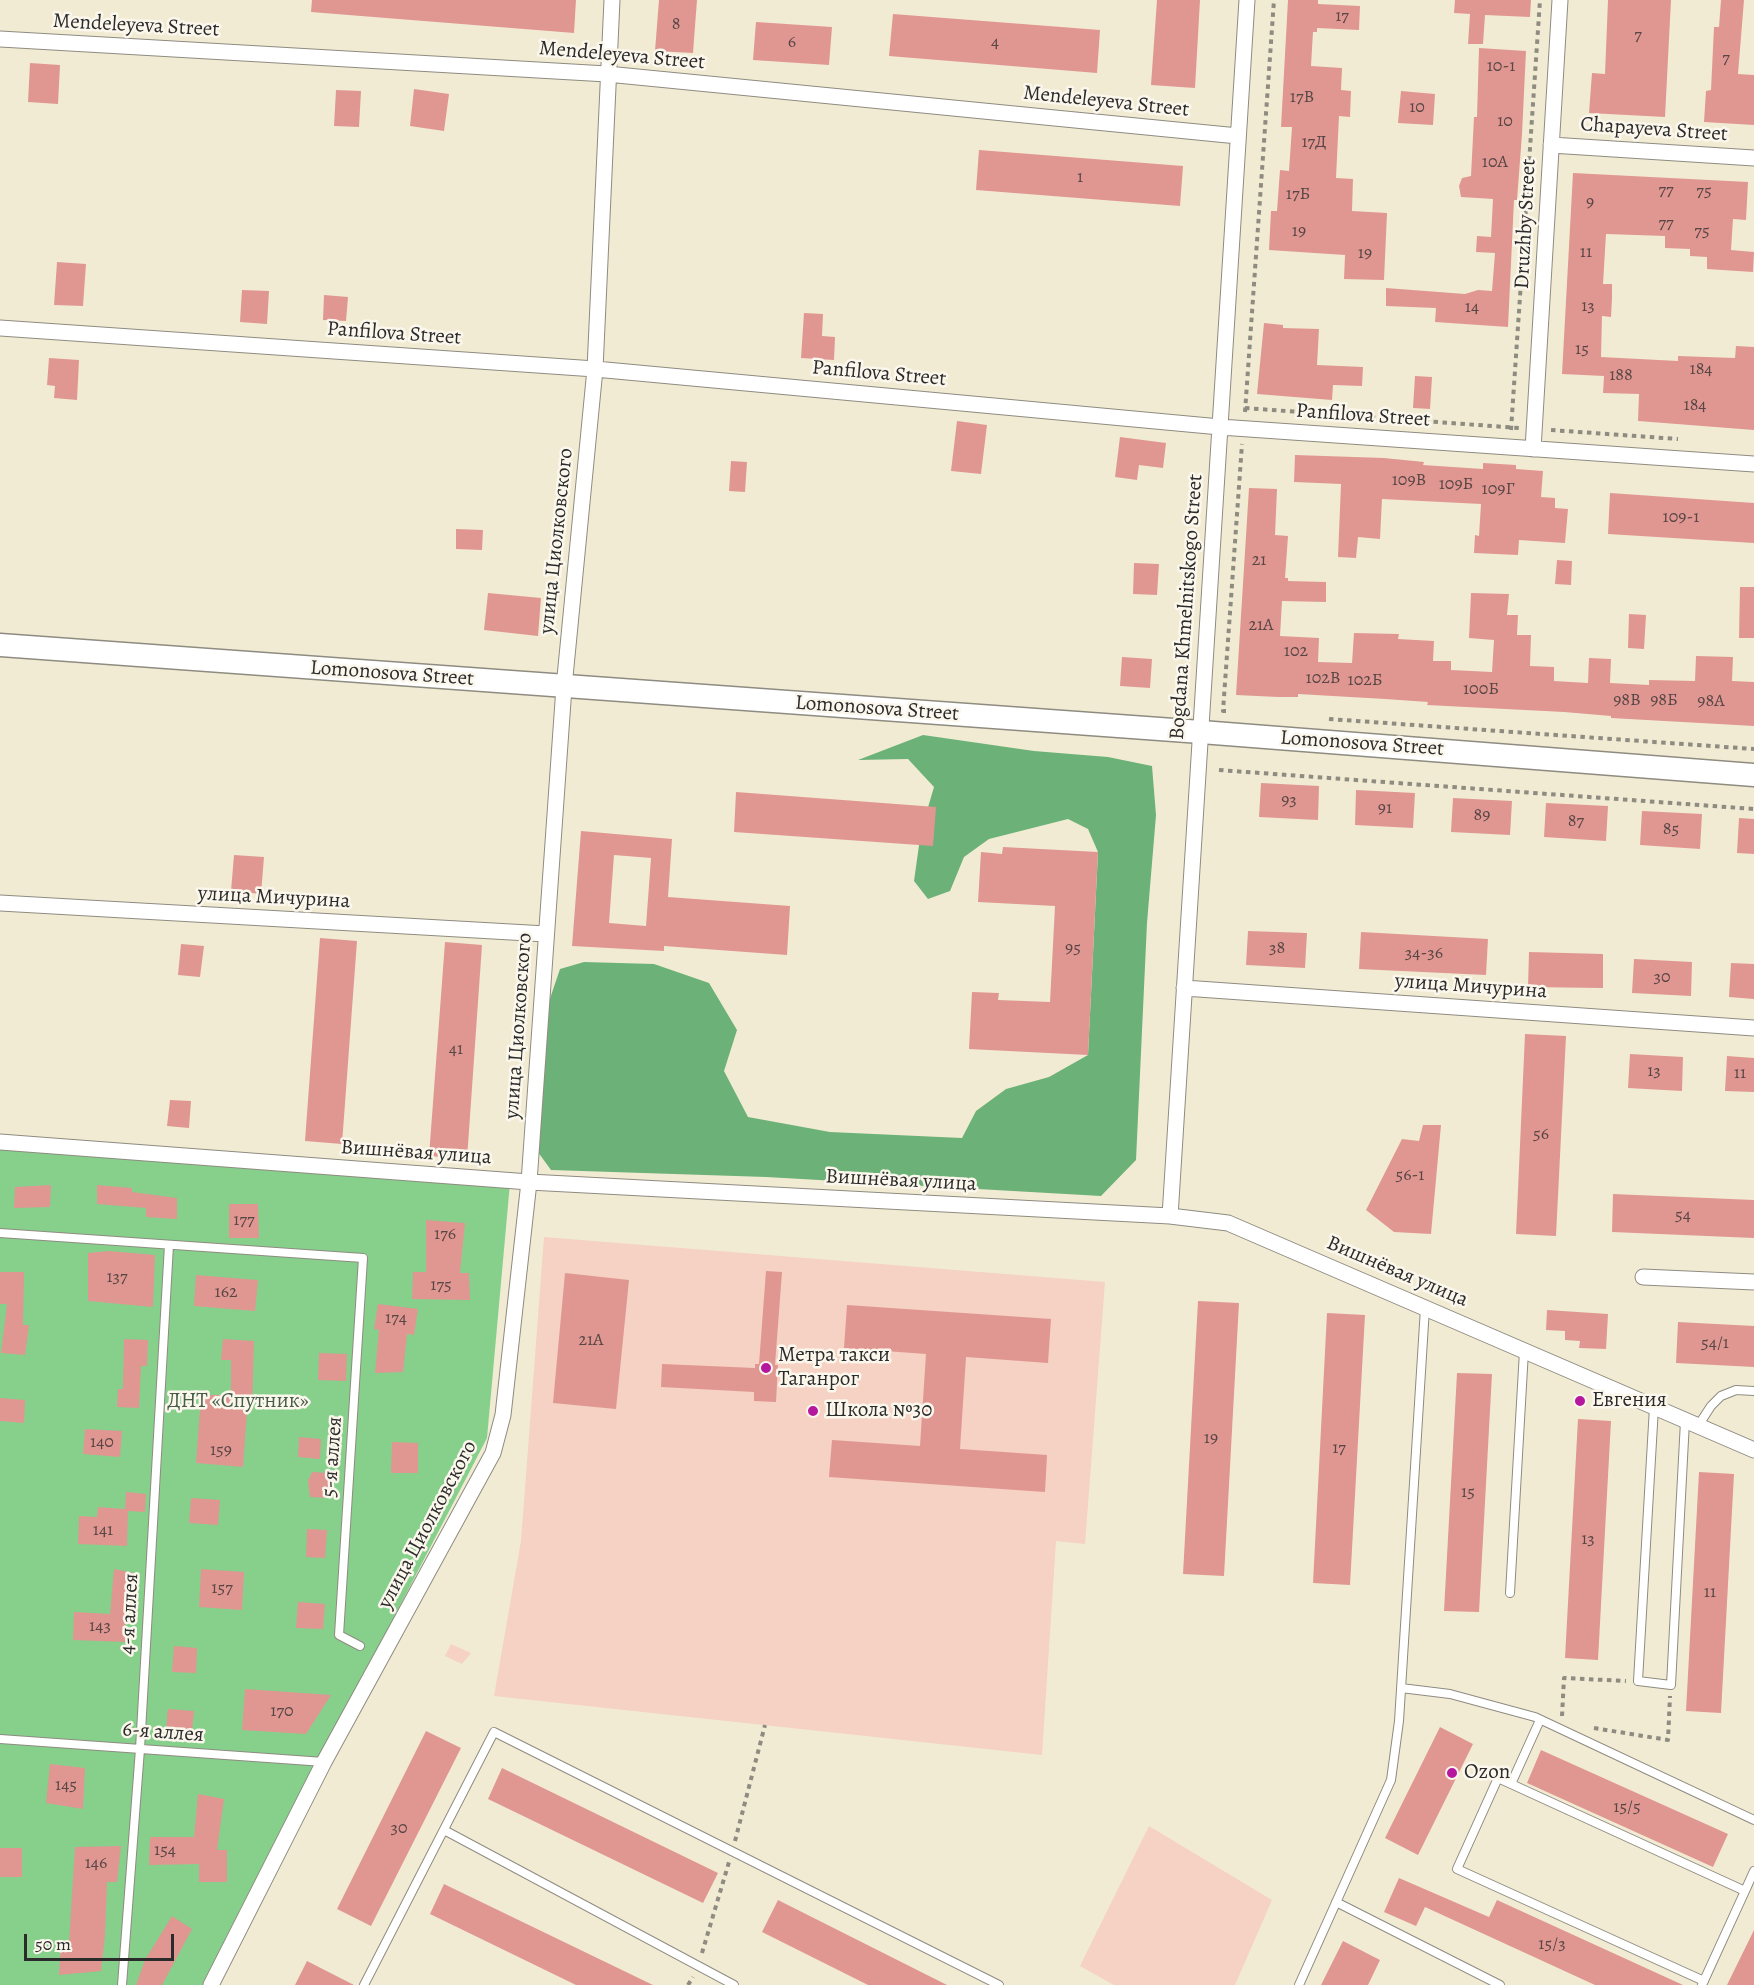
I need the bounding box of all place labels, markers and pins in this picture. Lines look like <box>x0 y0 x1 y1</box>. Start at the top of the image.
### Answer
place label: Метра такси Таганрог <box>778 1343 890 1393</box>
marker: Метра такси Таганрог <box>759 1361 773 1375</box>
place label: Евгения <box>1592 1388 1667 1414</box>
marker: Евгения <box>1573 1394 1587 1408</box>
place label: Школа №30 <box>825 1398 932 1424</box>
marker: Школа №30 <box>806 1404 820 1418</box>
place label: Ozon <box>1464 1760 1510 1786</box>
marker: Ozon <box>1445 1766 1459 1780</box>

